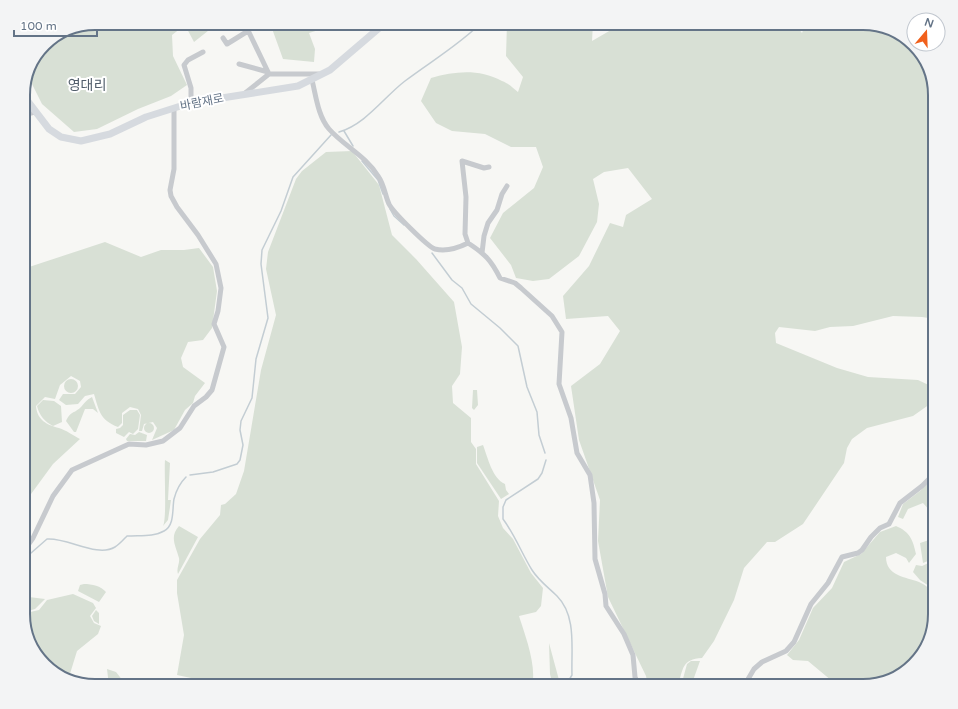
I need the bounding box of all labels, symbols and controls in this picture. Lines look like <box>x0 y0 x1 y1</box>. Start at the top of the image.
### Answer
scale bar <box>14 12 97 38</box>
north arrow <box>906 12 946 52</box>
text: N <box>923 15 935 31</box>
text: 100 m <box>20 19 57 33</box>
district label: 영대리 <box>68 77 106 94</box>
street label: 바람재로 <box>179 91 225 113</box>

